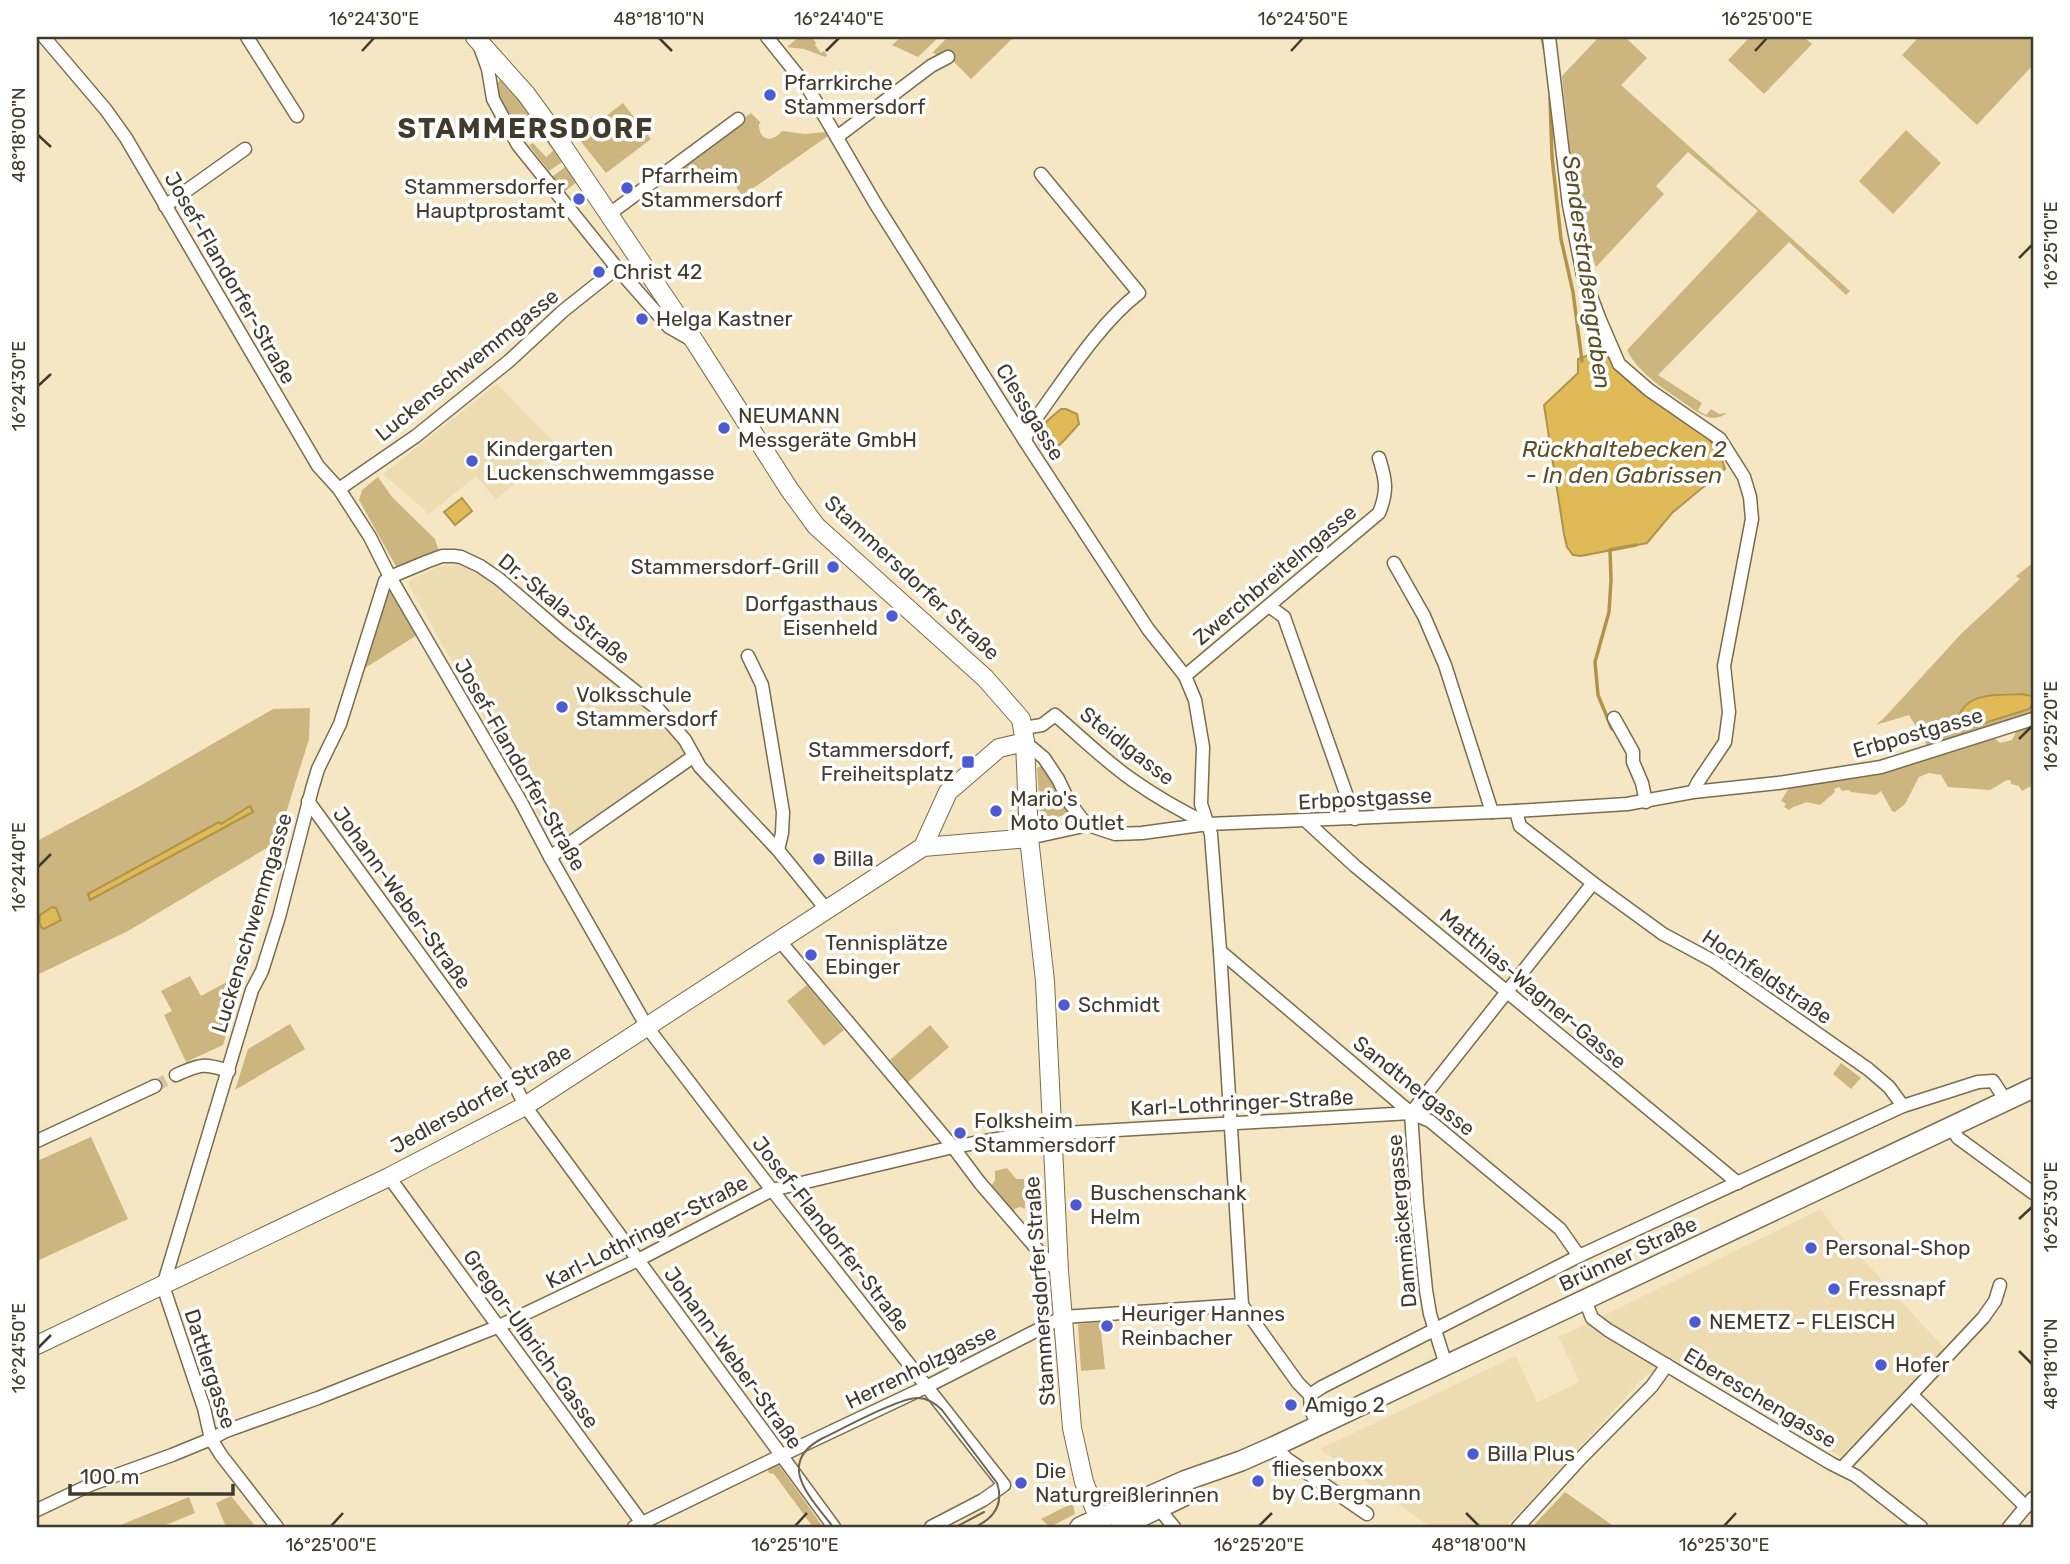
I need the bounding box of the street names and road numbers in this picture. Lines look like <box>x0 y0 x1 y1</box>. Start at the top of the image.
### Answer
street label: Josef-Flandorfer-Straße <box>159 167 301 388</box>
street label: Luckenschwemmgasse <box>370 283 563 446</box>
street label: Clessgasse <box>991 359 1070 465</box>
street label: Stammersdorfer Straße <box>820 490 1005 665</box>
street label: Zwerchbreitelngasse <box>1188 499 1361 650</box>
street label: Dr.-Skala-Straße <box>494 548 635 669</box>
street label: Josef-Flandorfer-Straße <box>449 654 591 875</box>
street label: Steidlgasse <box>1075 701 1180 790</box>
street label: Erbpostgasse <box>1850 702 1986 763</box>
street label: Erbpostgasse <box>1297 783 1433 814</box>
street label: Johann-Weber-Straße <box>328 802 477 994</box>
street label: Luckenschwemmgasse <box>206 810 297 1036</box>
street label: Matthias-Wagner-Gasse <box>1435 903 1632 1074</box>
street label: Hochfeldstraße <box>1698 924 1837 1029</box>
street label: Sandtnergasse <box>1348 1030 1480 1141</box>
street label: Jedlersdorfer Straße <box>386 1038 575 1159</box>
street label: Karl-Lothringer-Straße <box>1130 1084 1354 1121</box>
street label: Josef-Flandorfer-Straße <box>747 1131 915 1336</box>
street label: Dammäckergasse <box>1381 1133 1422 1309</box>
street label: Karl-Lothringer-Straße <box>542 1170 752 1293</box>
street label: Stammersdorfer Straße <box>1019 1175 1060 1407</box>
street label: Brünner Straße <box>1555 1211 1701 1296</box>
street label: Gregor-Ulbrich-Gasse <box>458 1245 605 1433</box>
street label: Johann-Weber-Straße <box>659 1262 808 1454</box>
street label: Dattlergasse <box>179 1306 242 1432</box>
street label: Herrenholzgasse <box>841 1319 1000 1414</box>
street label: Ebereschengasse <box>1680 1342 1841 1453</box>

